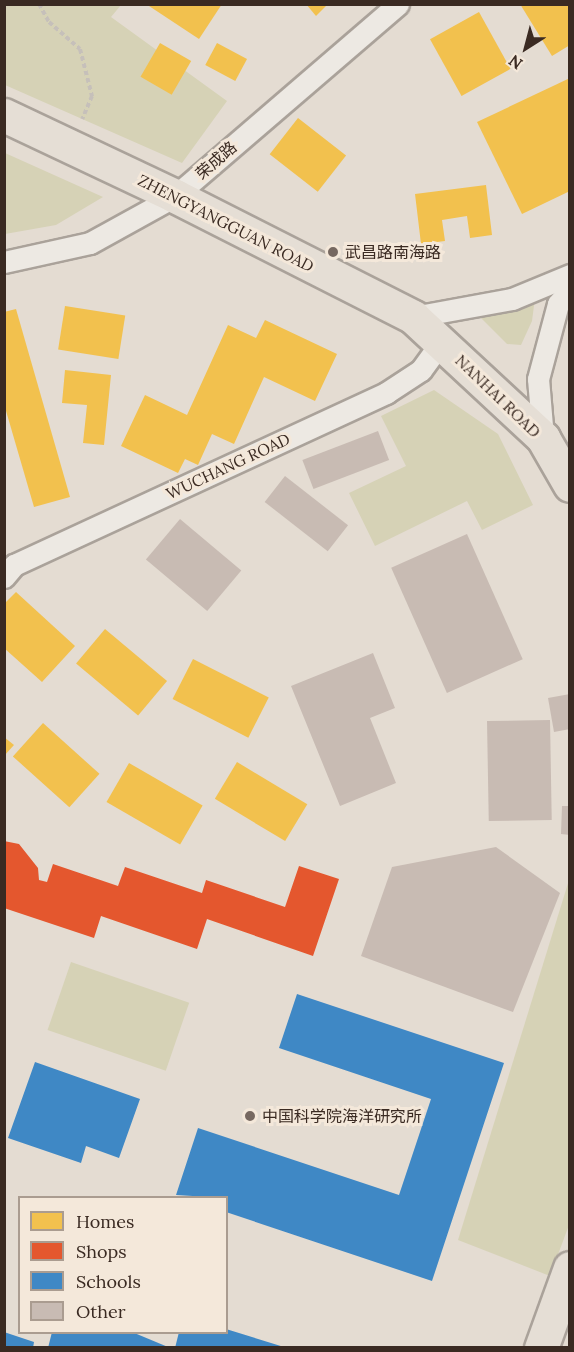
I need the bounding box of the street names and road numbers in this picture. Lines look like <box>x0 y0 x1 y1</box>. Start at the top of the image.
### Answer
street label: 荣成路 <box>192 137 240 183</box>
street label: ZHENGYANGGUAN ROAD <box>135 170 317 276</box>
street label: NANHAI ROAD <box>451 351 545 441</box>
street label: WUCHANG ROAD <box>163 429 293 503</box>

